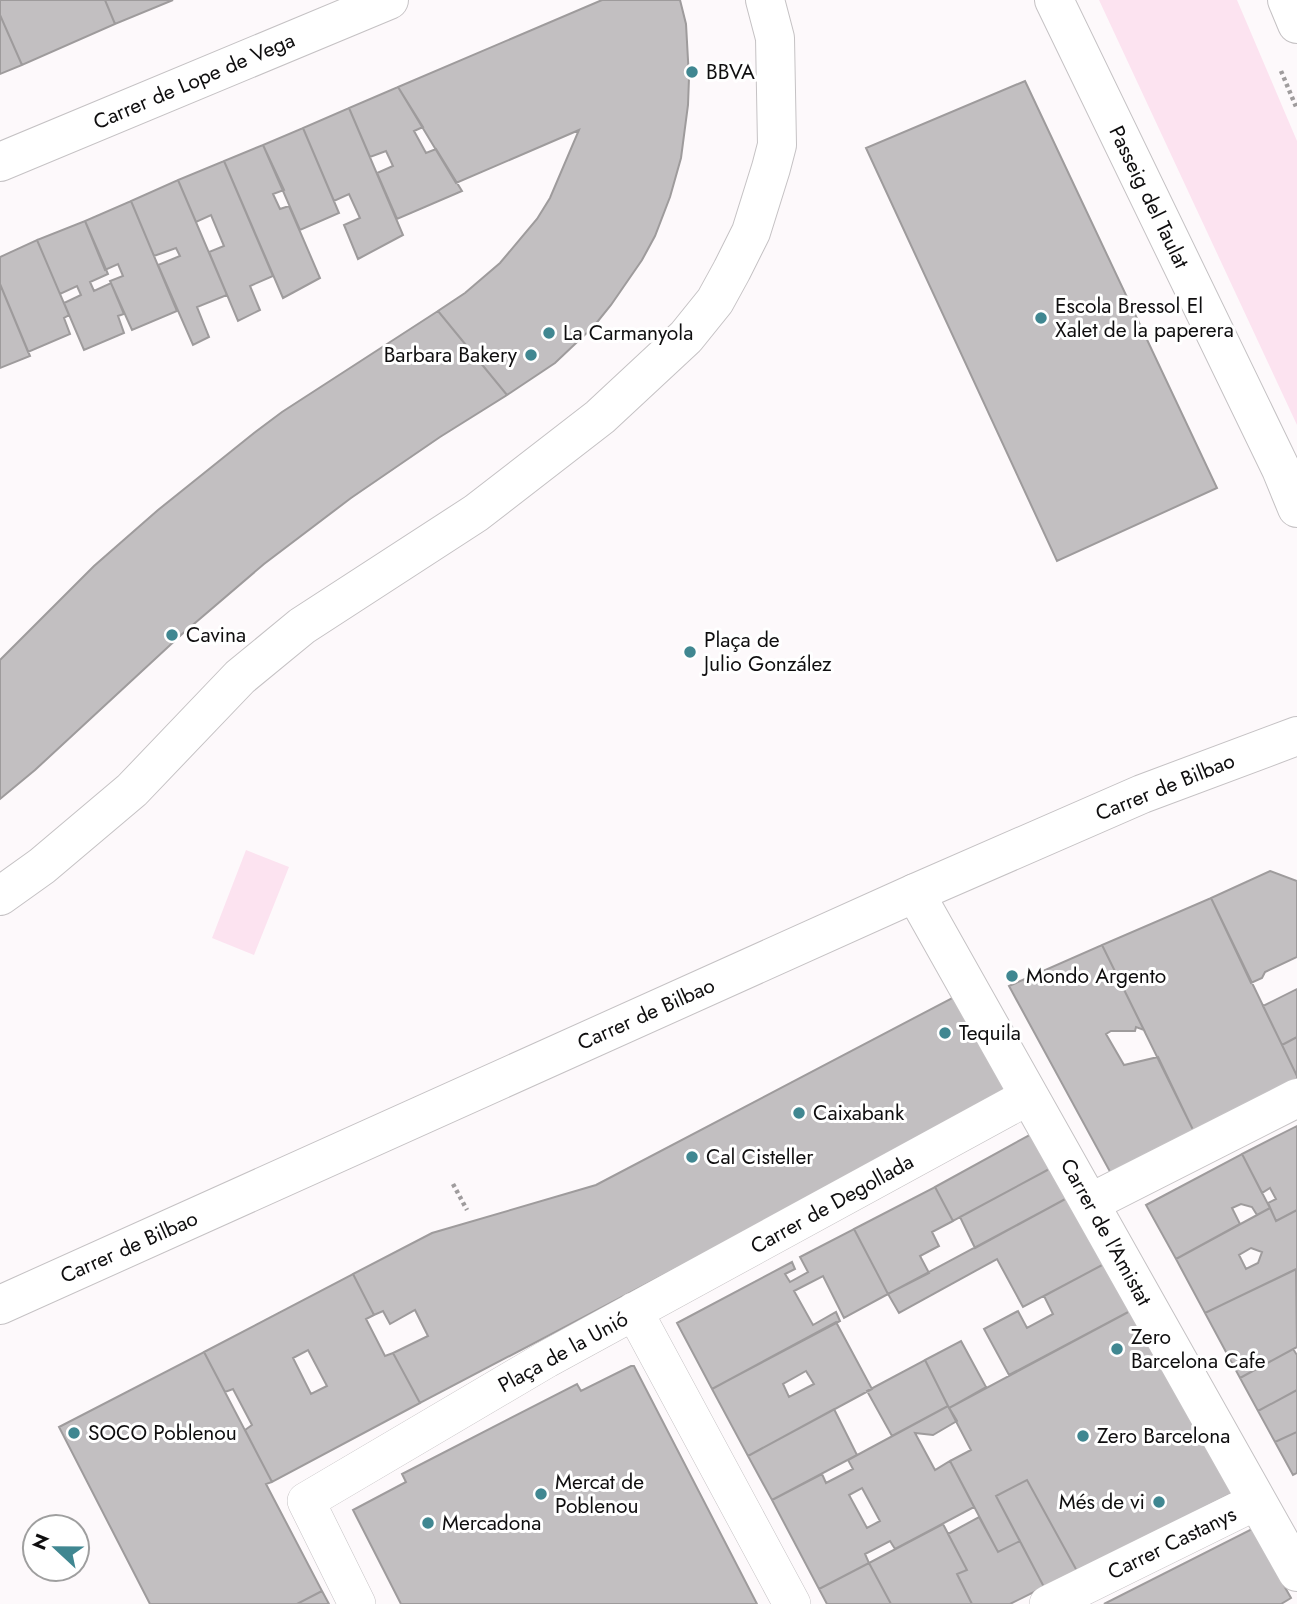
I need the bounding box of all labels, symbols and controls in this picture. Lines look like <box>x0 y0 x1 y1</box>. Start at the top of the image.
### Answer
street label: Carrer de Lope de Vega <box>89 25 299 137</box>
place label: BBVA <box>706 57 755 87</box>
marker: BBVA <box>684 64 700 80</box>
street label: Passeig del Taulat <box>1102 121 1196 273</box>
place label: Escola Bressol El Xalet de la paperera <box>1055 291 1234 345</box>
marker: Escola Bressol El Xalet de la paperera <box>1033 310 1049 326</box>
place label: La Carmanyola <box>563 318 693 348</box>
marker: La Carmanyola <box>541 325 557 341</box>
place label: Barbara Bakery <box>384 340 518 370</box>
marker: Barbara Bakery <box>523 347 539 363</box>
place label: Cavina <box>186 620 246 650</box>
place label: Plaça de Julio González <box>701 625 832 679</box>
marker: Cavina <box>164 627 180 643</box>
marker: Plaça de Julio González <box>682 644 698 660</box>
street label: Carrer de Bilbao <box>1091 745 1239 829</box>
place label: Mondo Argento <box>1026 961 1166 991</box>
marker: Mondo Argento <box>1004 968 1020 984</box>
street label: Carrer de Bilbao <box>573 970 719 1058</box>
place label: Tequila <box>959 1018 1021 1048</box>
marker: Tequila <box>937 1025 953 1041</box>
place label: Caixabank <box>813 1098 905 1128</box>
marker: Caixabank <box>791 1105 807 1121</box>
place label: Cal Cisteller <box>706 1142 814 1172</box>
street label: Carrer de Degollada <box>745 1147 919 1261</box>
marker: Cal Cisteller <box>684 1149 700 1165</box>
street label: Carrer de l'Amistat <box>1053 1153 1159 1311</box>
street label: Carrer de Bilbao <box>56 1203 202 1291</box>
street label: Plaça de la Unió <box>493 1304 633 1400</box>
place label: Zero Barcelona Cafe <box>1131 1322 1266 1376</box>
marker: Zero Barcelona Cafe <box>1109 1341 1125 1357</box>
place label: SOCO Poblenou <box>88 1418 237 1448</box>
place label: Zero Barcelona <box>1097 1421 1230 1451</box>
marker: SOCO Poblenou <box>66 1425 82 1441</box>
marker: Zero Barcelona <box>1075 1428 1091 1444</box>
place label: Mercat de Poblenou <box>555 1467 644 1521</box>
marker: Mercat de Poblenou <box>533 1486 549 1502</box>
place label: Més de vi <box>1059 1487 1145 1517</box>
marker: Més de vi <box>1151 1494 1167 1510</box>
street label: Carrer Castanys <box>1103 1499 1241 1587</box>
place label: Mercadona <box>442 1508 541 1538</box>
north arrow <box>21 1513 91 1583</box>
marker: Mercadona <box>420 1515 436 1531</box>
text: N <box>25 1530 56 1554</box>

